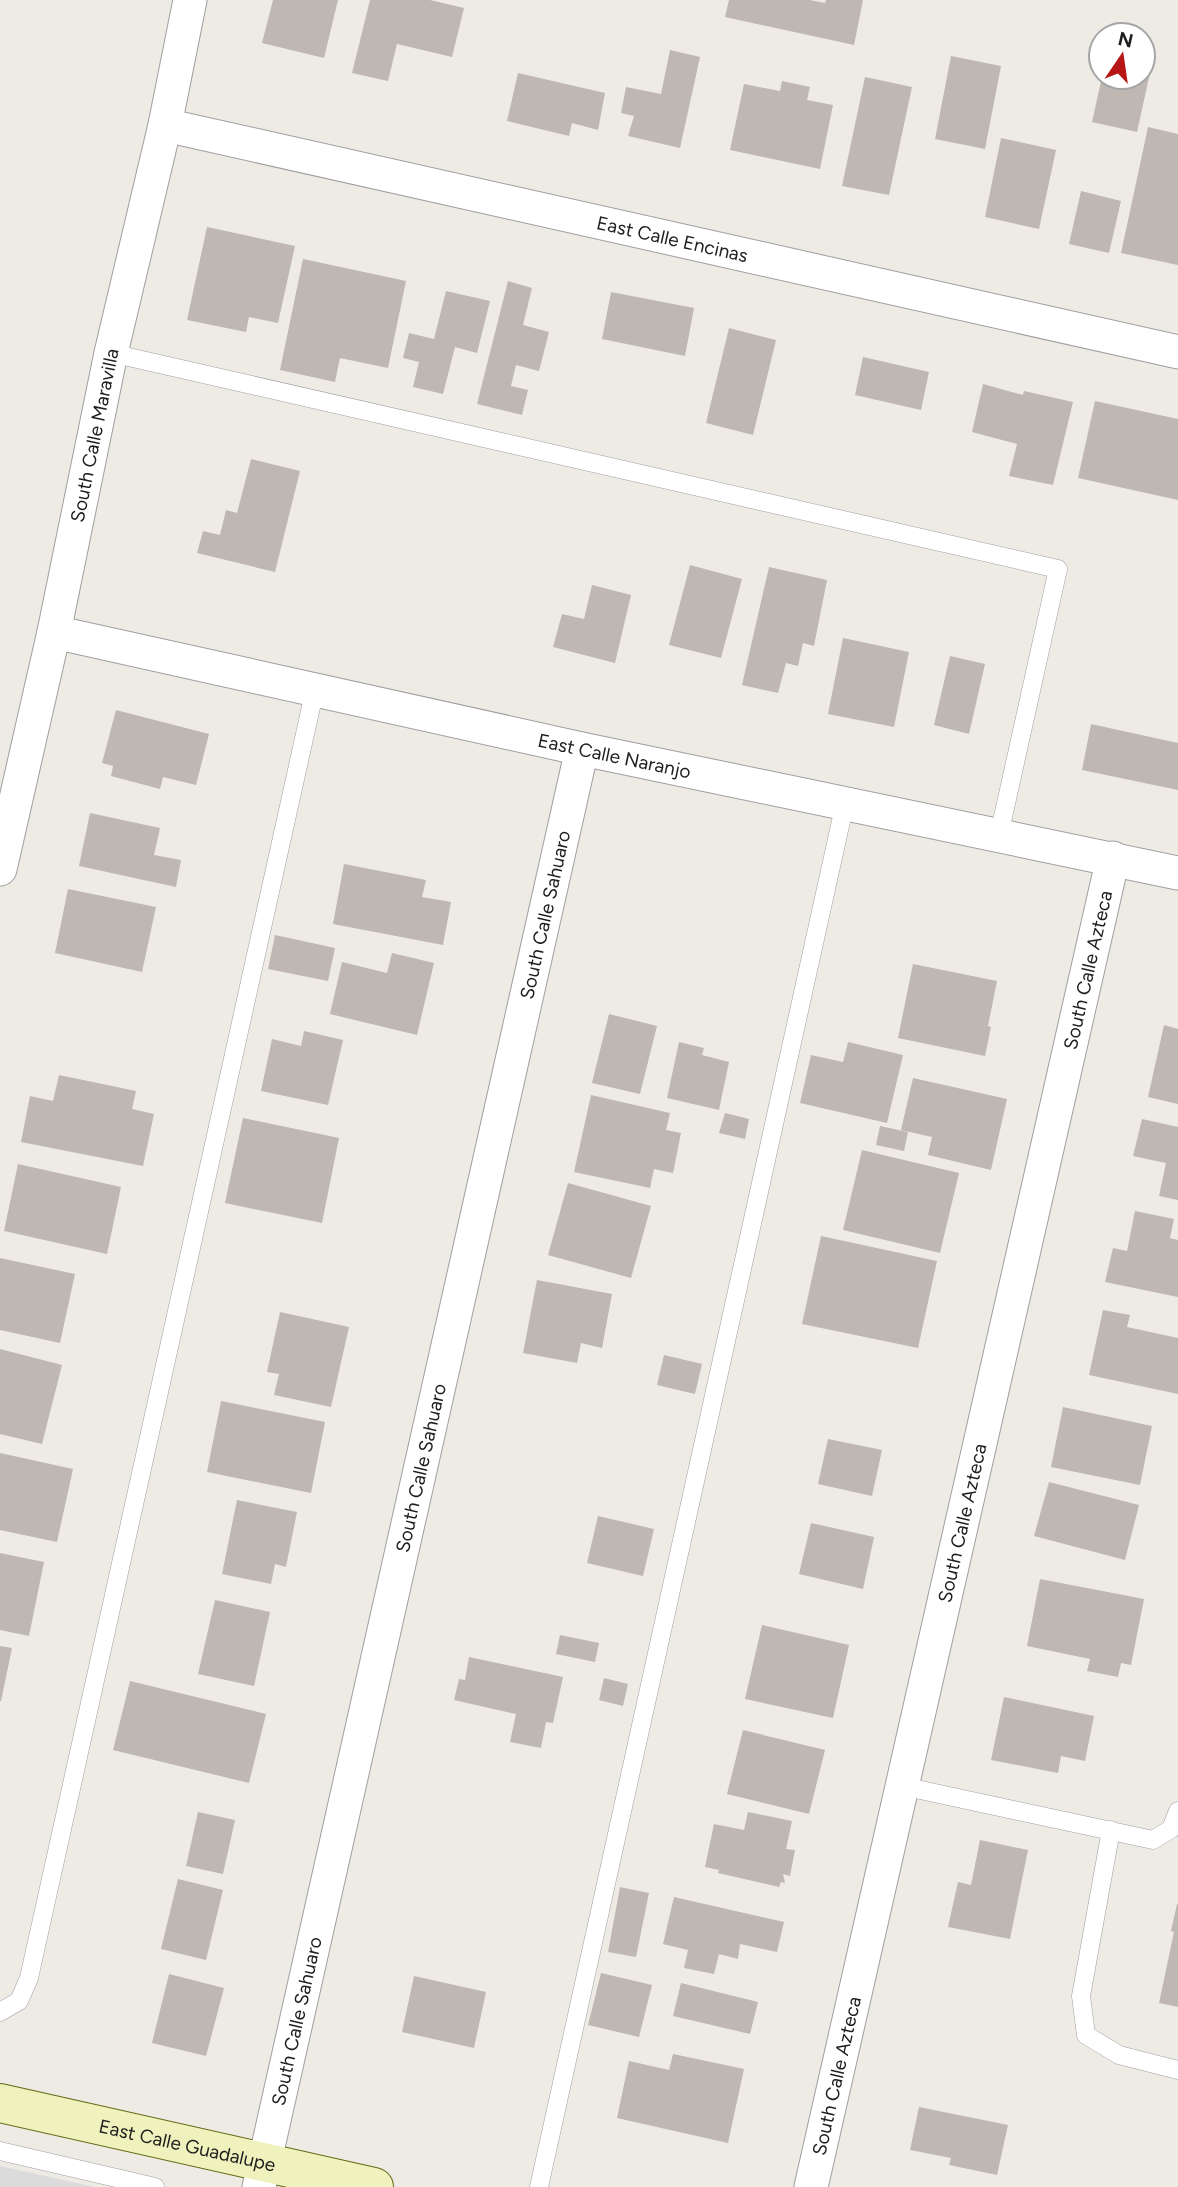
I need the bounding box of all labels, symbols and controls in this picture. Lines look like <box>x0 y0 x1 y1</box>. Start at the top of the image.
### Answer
north arrow <box>1087 21 1157 91</box>
text: N <box>1116 27 1135 53</box>
street label: East Calle Encinas <box>595 211 750 267</box>
street label: South Calle Maravilla <box>66 346 124 524</box>
street label: East Calle Naranjo <box>536 729 693 783</box>
street label: South Calle Sahuaro <box>515 828 575 1001</box>
street label: South Calle Azteca <box>1059 888 1117 1052</box>
street label: South Calle Sahuaro <box>391 1381 451 1555</box>
street label: South Calle Azteca <box>933 1441 992 1605</box>
street label: South Calle Sahuaro <box>267 1935 327 2108</box>
street label: South Calle Azteca <box>808 1994 866 2158</box>
street label: East Calle Guadalupe <box>97 2115 278 2177</box>

